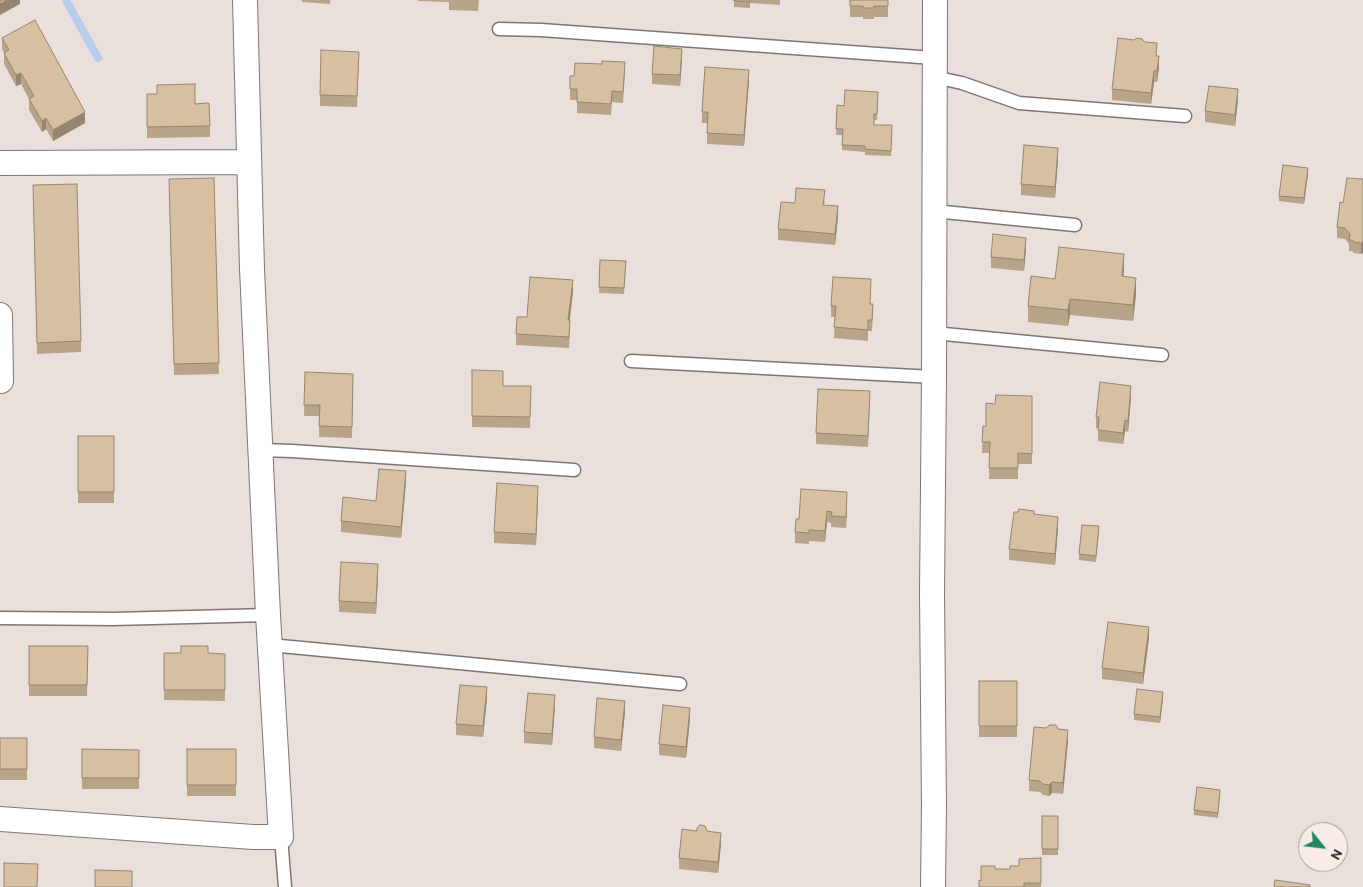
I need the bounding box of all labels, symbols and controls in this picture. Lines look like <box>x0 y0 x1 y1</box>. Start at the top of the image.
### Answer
north arrow <box>1298 822 1348 872</box>
text: N <box>1326 846 1346 863</box>

